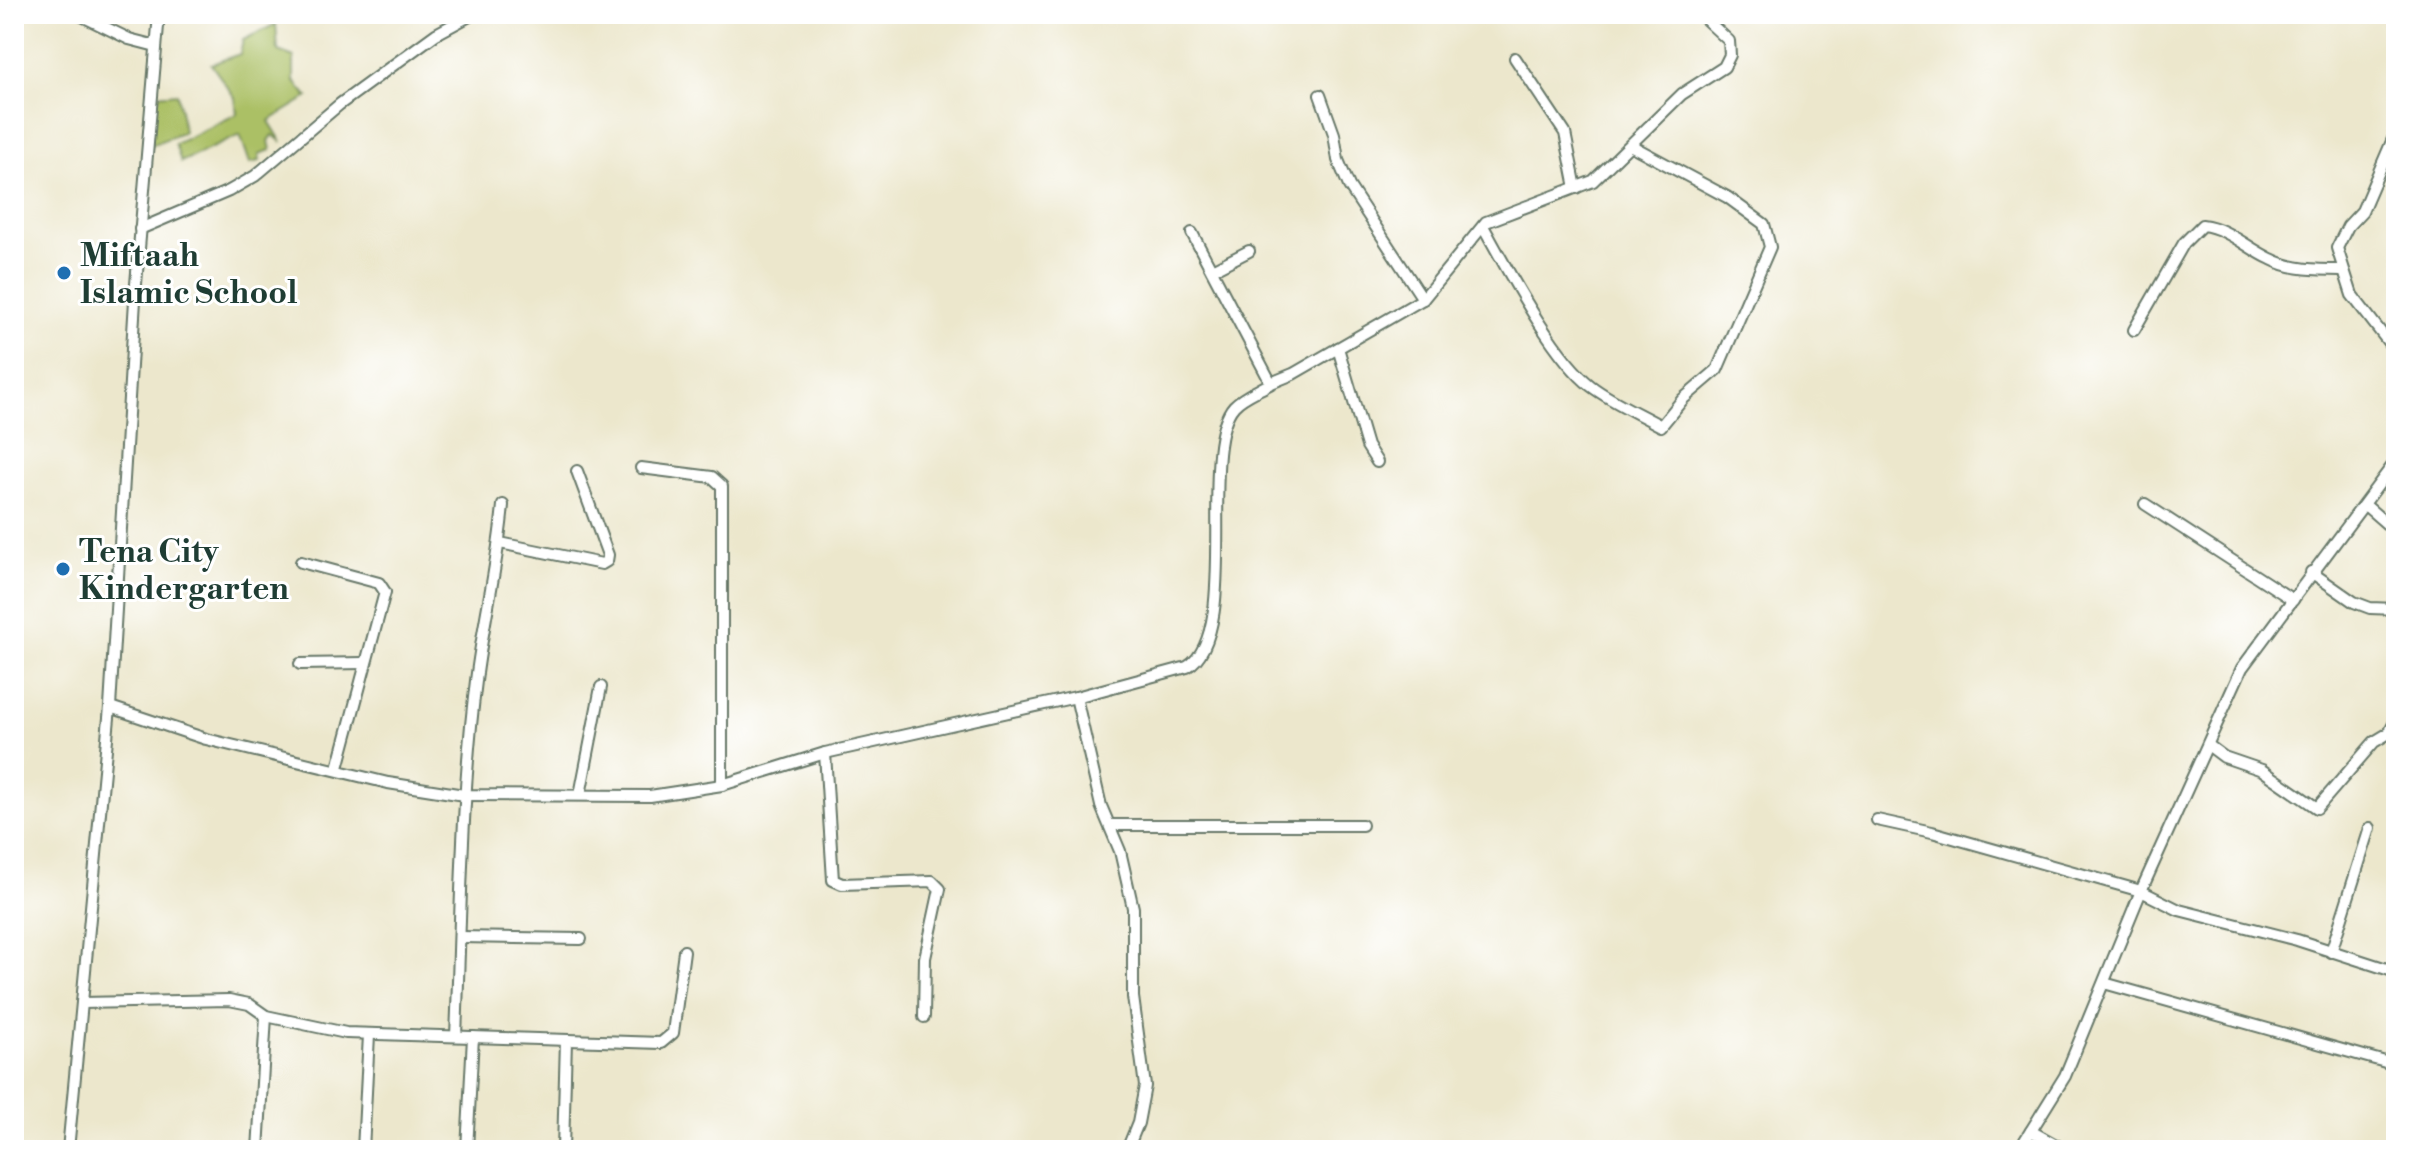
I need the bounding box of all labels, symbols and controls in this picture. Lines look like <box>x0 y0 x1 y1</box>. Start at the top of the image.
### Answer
place label: Miftaah Islamic School <box>80 236 298 313</box>
marker: Miftaah Islamic School <box>55 264 73 282</box>
place label: Tena City Kindergarten <box>79 532 289 609</box>
marker: Tena City Kindergarten <box>54 560 72 578</box>

